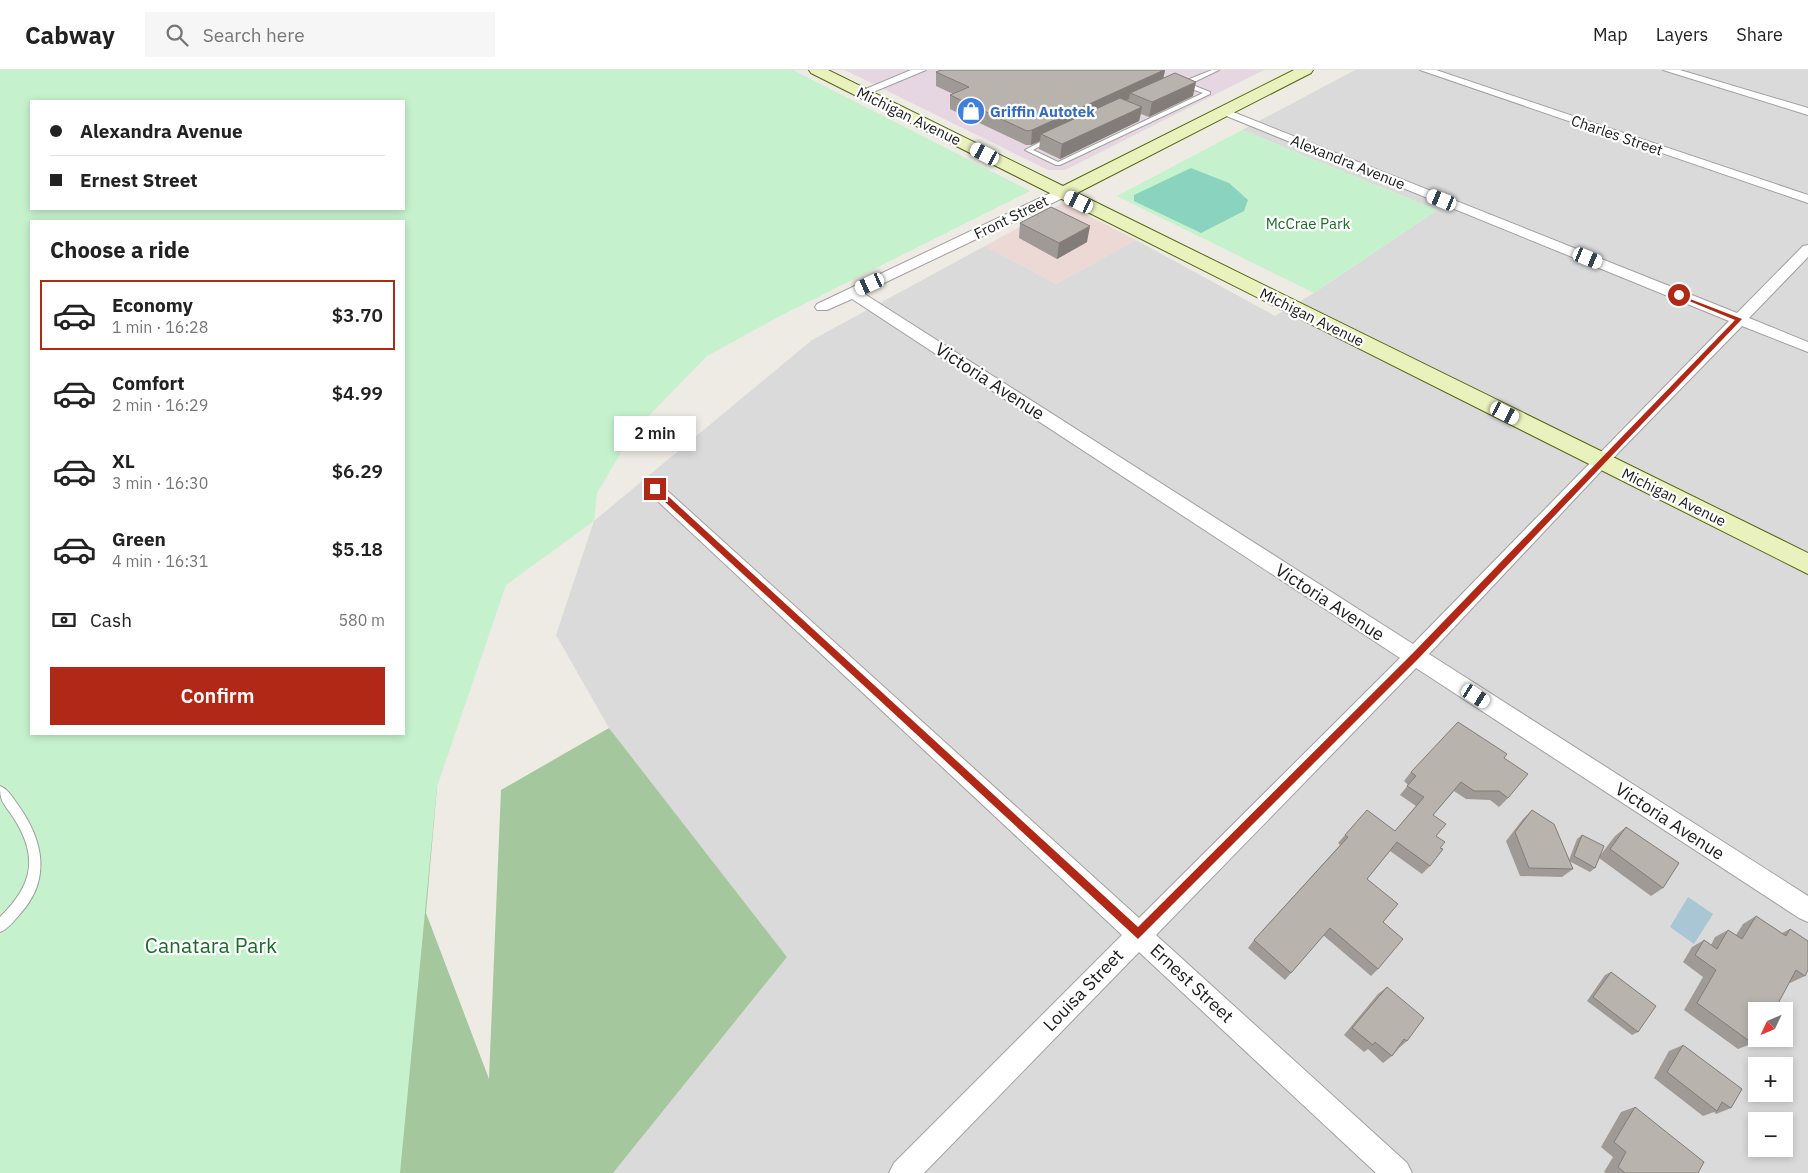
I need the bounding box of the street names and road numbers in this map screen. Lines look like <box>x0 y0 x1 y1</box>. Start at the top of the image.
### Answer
street label: Michigan Avenue <box>854 83 964 149</box>
street label: Charles Street <box>1569 110 1665 160</box>
street label: Alexandra Avenue <box>1288 130 1408 194</box>
street label: Front Street <box>971 191 1051 243</box>
street label: Michigan Avenue <box>1257 284 1367 350</box>
street label: Victoria Avenue <box>931 337 1049 425</box>
street label: Michigan Avenue <box>1619 464 1729 530</box>
street label: Victoria Avenue <box>1271 558 1389 646</box>
street label: Victoria Avenue <box>1611 777 1729 865</box>
street label: Ernest Street <box>1145 939 1239 1027</box>
street label: Louisa Street <box>1038 944 1128 1036</box>

